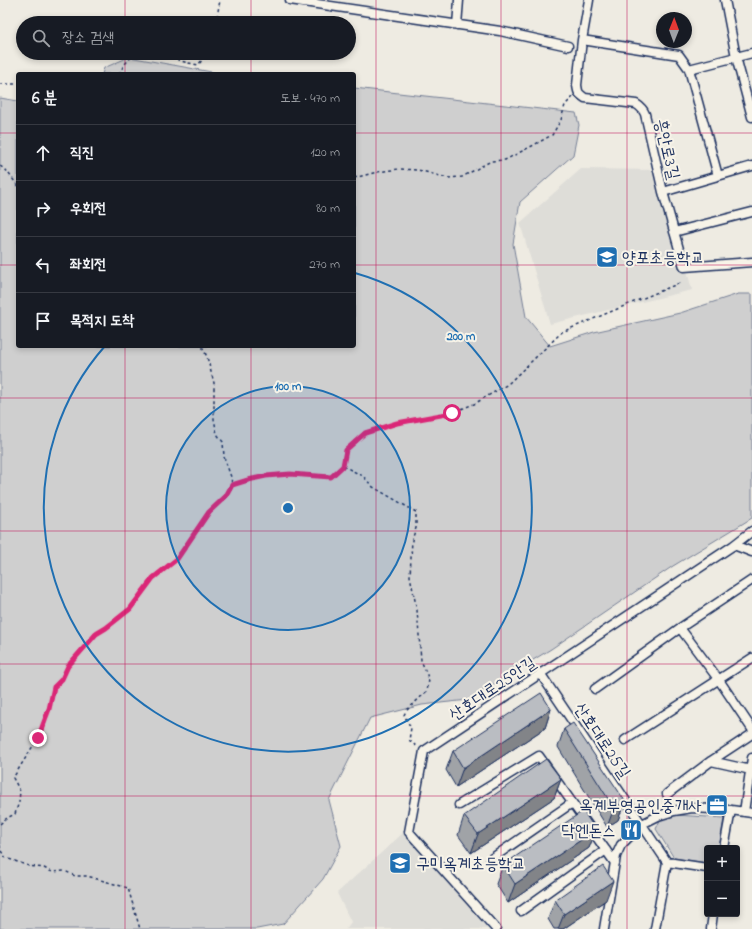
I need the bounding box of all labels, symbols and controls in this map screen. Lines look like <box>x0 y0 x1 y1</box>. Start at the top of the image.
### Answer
north arrow <box>656 12 692 48</box>
search box <box>16 16 356 60</box>
icon: search <box>30 27 52 49</box>
text: 장소 검색 <box>62 27 114 49</box>
text: 6 분 <box>32 86 57 111</box>
text: 도보 · 470 m <box>280 89 340 108</box>
street label: 흥안로3길 <box>647 116 686 183</box>
icon: ahead <box>32 142 54 164</box>
text: 직진 <box>70 142 94 164</box>
text: 120 m <box>310 143 340 162</box>
icon: right <box>32 198 54 220</box>
text: 우회전 <box>70 198 106 220</box>
text: 80 m <box>316 199 340 218</box>
school or university icon: 양포초등학교 <box>594 244 620 270</box>
place label: 양포초등학교 <box>622 246 704 271</box>
icon: left <box>32 254 54 276</box>
text: 좌회전 <box>70 254 106 276</box>
text: 270 m <box>309 255 340 274</box>
icon: arrive <box>32 310 54 332</box>
text: 목적지 도착 <box>70 310 134 332</box>
text: 200 m <box>446 328 476 346</box>
text: 100 m <box>275 378 302 396</box>
route start <box>443 404 461 422</box>
centre of rings <box>281 501 295 515</box>
street label: 산호대로25안길 <box>444 651 542 728</box>
street label: 산호대로25길 <box>567 698 637 784</box>
route end <box>29 729 47 747</box>
office icon: 옥계부영공인중개사 <box>704 792 730 818</box>
place label: 옥계부영공인중개사 <box>579 794 702 819</box>
restaurant icon: 닥엔돈스 <box>618 817 644 843</box>
place label: 닥엔돈스 <box>561 819 616 844</box>
map controls <box>704 845 740 917</box>
button: + <box>704 845 740 881</box>
school or university icon: 구미옥계초등학교 <box>387 850 413 876</box>
place label: 구미옥계초등학교 <box>416 852 525 877</box>
button: − <box>704 881 740 917</box>

